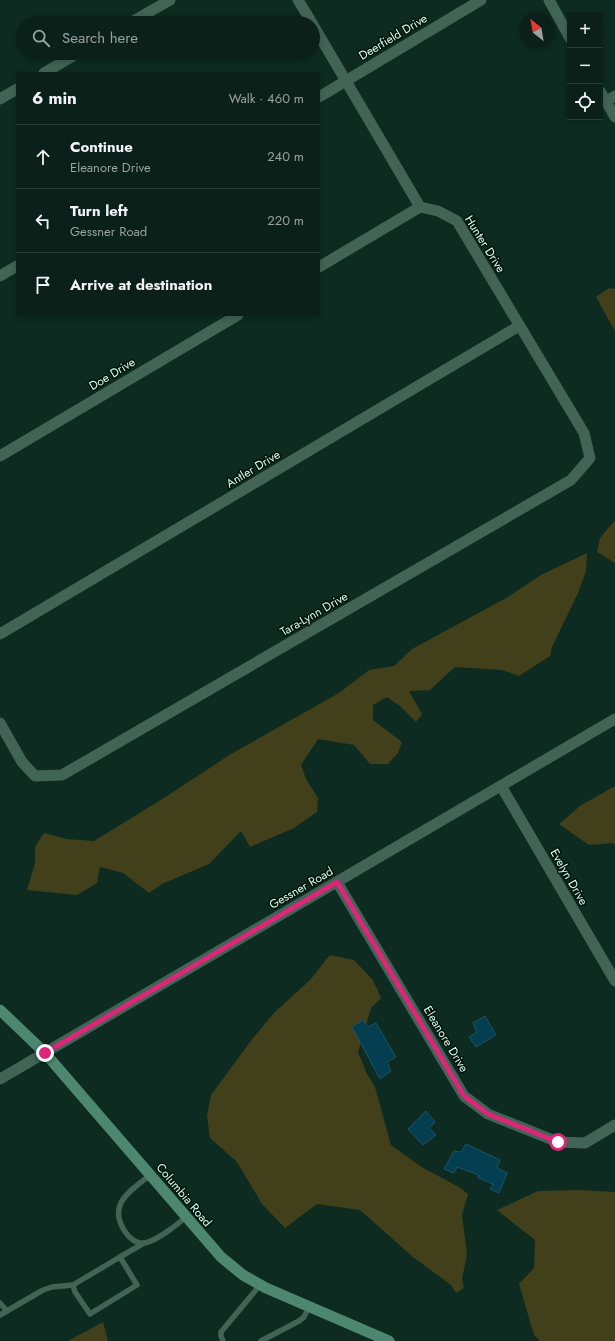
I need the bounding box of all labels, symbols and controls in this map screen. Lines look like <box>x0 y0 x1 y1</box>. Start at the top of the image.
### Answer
street label: Deerfield Drive <box>355 9 431 65</box>
north arrow <box>519 12 555 48</box>
map controls <box>567 12 603 120</box>
button: + <box>567 12 603 48</box>
search box <box>16 16 320 60</box>
icon: search <box>30 27 52 49</box>
text: Search here <box>62 27 138 49</box>
button: − <box>567 48 603 84</box>
button: locate <box>567 84 603 120</box>
text: 6 min <box>32 86 77 110</box>
text: Walk · 460 m <box>229 89 304 108</box>
text: Continue <box>70 136 133 158</box>
icon: ahead <box>32 146 54 168</box>
text: 240 m <box>267 147 304 166</box>
text: Eleanore Drive <box>70 158 151 177</box>
text: Turn left <box>70 200 128 222</box>
icon: left <box>32 210 54 232</box>
text: 220 m <box>267 211 304 230</box>
street label: Hunter Drive <box>460 212 510 276</box>
text: Gessner Road <box>70 222 147 241</box>
icon: arrive <box>32 274 54 296</box>
text: Arrive at destination <box>70 274 212 296</box>
street label: Doe Drive <box>85 353 139 395</box>
street label: Antler Drive <box>222 446 284 492</box>
street label: Tara-Lynn Drive <box>277 587 351 641</box>
street label: Evelyn Drive <box>546 845 592 909</box>
street label: Gessner Road <box>266 862 336 914</box>
street label: Eleanore Drive <box>419 1002 473 1076</box>
route end <box>36 1044 54 1062</box>
route start <box>549 1133 567 1151</box>
street label: Columbia Road <box>152 1159 216 1231</box>

